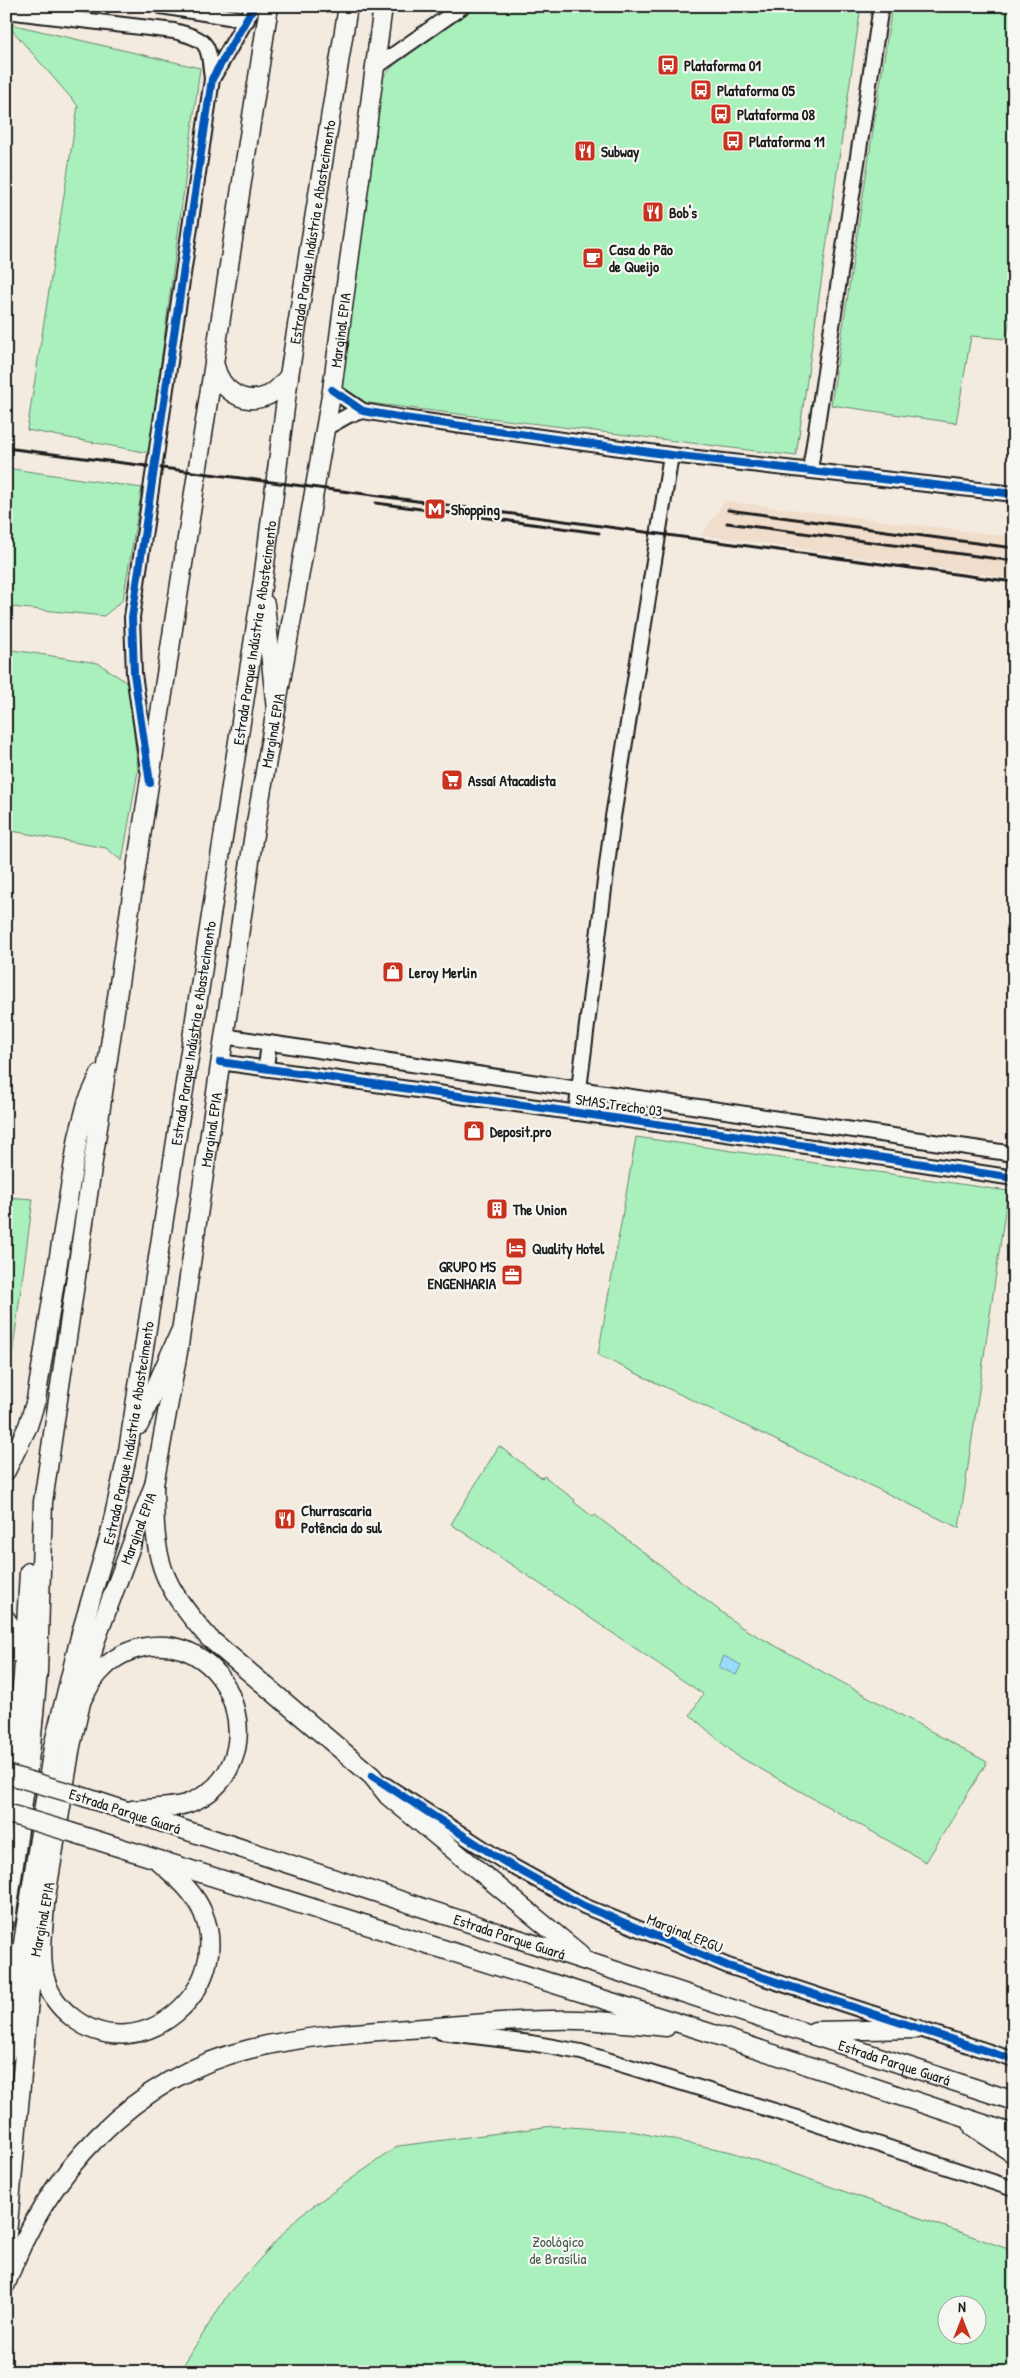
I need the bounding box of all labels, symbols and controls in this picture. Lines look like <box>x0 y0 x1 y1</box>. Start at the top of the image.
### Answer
bus stop icon: Plataforma 01 <box>656 53 680 77</box>
place label: Plataforma 01 <box>684 55 762 76</box>
bus stop icon: Plataforma 05 <box>689 78 713 102</box>
place label: Plataforma 05 <box>717 80 796 101</box>
bus stop icon: Plataforma 08 <box>709 102 733 126</box>
place label: Plataforma 08 <box>737 104 816 125</box>
street label: Estrada Parque Indústria e Abastecimento <box>284 118 340 345</box>
bus stop icon: Plataforma 11 <box>721 129 745 153</box>
place label: Plataforma 11 <box>749 131 825 152</box>
restaurant icon: Subway <box>573 139 597 163</box>
place label: Subway <box>601 141 640 163</box>
restaurant icon: Bob's <box>641 200 665 224</box>
place label: Bob's <box>669 202 697 223</box>
place label: Casa do Pão de Queijo <box>609 239 673 277</box>
cafe icon: Casa do Pão de Queijo <box>581 246 605 270</box>
street label: Marginal EPIA <box>325 291 355 369</box>
metro station icon: Shopping <box>423 497 447 521</box>
place label: Shopping <box>451 499 500 521</box>
street label: Estrada Parque Indústria e Abastecimento <box>227 519 281 746</box>
street label: Marginal EPIA <box>255 691 289 769</box>
supermarket icon: Assaí Atacadista <box>440 768 464 792</box>
place label: Assaí Atacadista <box>468 770 556 791</box>
street label: Estrada Parque Indústria e Abastecimento <box>165 919 221 1147</box>
shop icon: Leroy Merlin <box>381 960 405 984</box>
place label: Leroy Merlin <box>409 962 477 984</box>
street label: SMAS Trecho 03 <box>574 1089 664 1122</box>
street label: Marginal EPIA <box>195 1090 227 1168</box>
shop icon: Deposit.pro <box>462 1119 486 1143</box>
place label: Deposit.pro <box>490 1121 551 1143</box>
building icon: The Union <box>485 1197 509 1221</box>
place label: The Union <box>512 1199 567 1220</box>
hotel icon: Quality Hotel <box>504 1236 528 1260</box>
place label: Quality Hotel <box>532 1238 605 1260</box>
place label: GRUPO MS ENGENHARIA <box>428 1256 497 1294</box>
office icon: GRUPO MS ENGENHARIA <box>500 1263 524 1287</box>
street label: Estrada Parque Indústria e Abastecimento <box>97 1320 158 1547</box>
street label: Marginal EPIA <box>115 1488 161 1567</box>
place label: Churrascaria Potência do sul <box>301 1500 383 1538</box>
restaurant icon: Churrascaria Potência do sul <box>273 1507 297 1531</box>
street label: Estrada Parque Guará <box>66 1783 184 1839</box>
street label: Marginal EPIA <box>24 1880 59 1958</box>
street label: Estrada Parque Guará <box>451 1908 568 1964</box>
street label: Marginal EPGU <box>644 1908 726 1958</box>
street label: Estrada Parque Guará <box>836 2034 953 2090</box>
park label: Zoológico de Brasília <box>530 2231 587 2269</box>
north arrow <box>938 2296 988 2346</box>
text: N <box>958 2297 966 2316</box>

